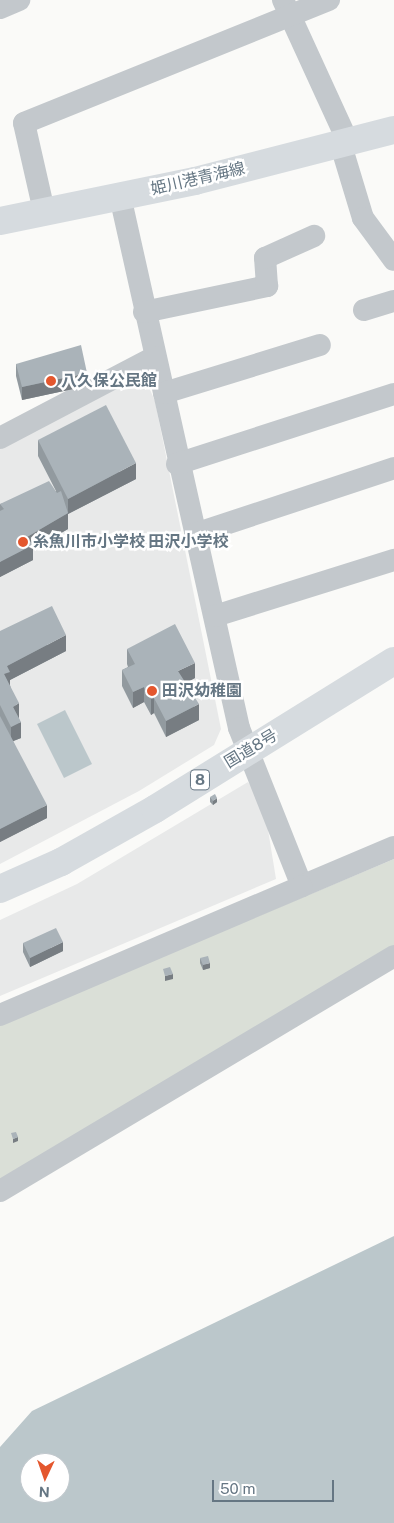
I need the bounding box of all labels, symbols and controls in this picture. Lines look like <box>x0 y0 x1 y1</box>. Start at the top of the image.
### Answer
street label: 姫川港青海線 <box>149 159 247 199</box>
place label: 八久保公民館 <box>61 371 157 391</box>
marker: 八久保公民館 <box>45 375 57 387</box>
place label: 糸魚川市小学校 田沢小学校 <box>33 532 229 552</box>
marker: 糸魚川市小学校 田沢小学校 <box>17 536 29 548</box>
place label: 田沢幼稚園 <box>162 681 242 701</box>
marker: 田沢幼稚園 <box>146 685 158 697</box>
street label: 国道8号 <box>221 726 281 772</box>
road number: 8 <box>189 768 211 792</box>
north arrow <box>20 1453 70 1503</box>
scale bar <box>214 1470 336 1502</box>
text: 50 m <box>220 1480 255 1497</box>
text: N <box>38 1484 50 1500</box>

